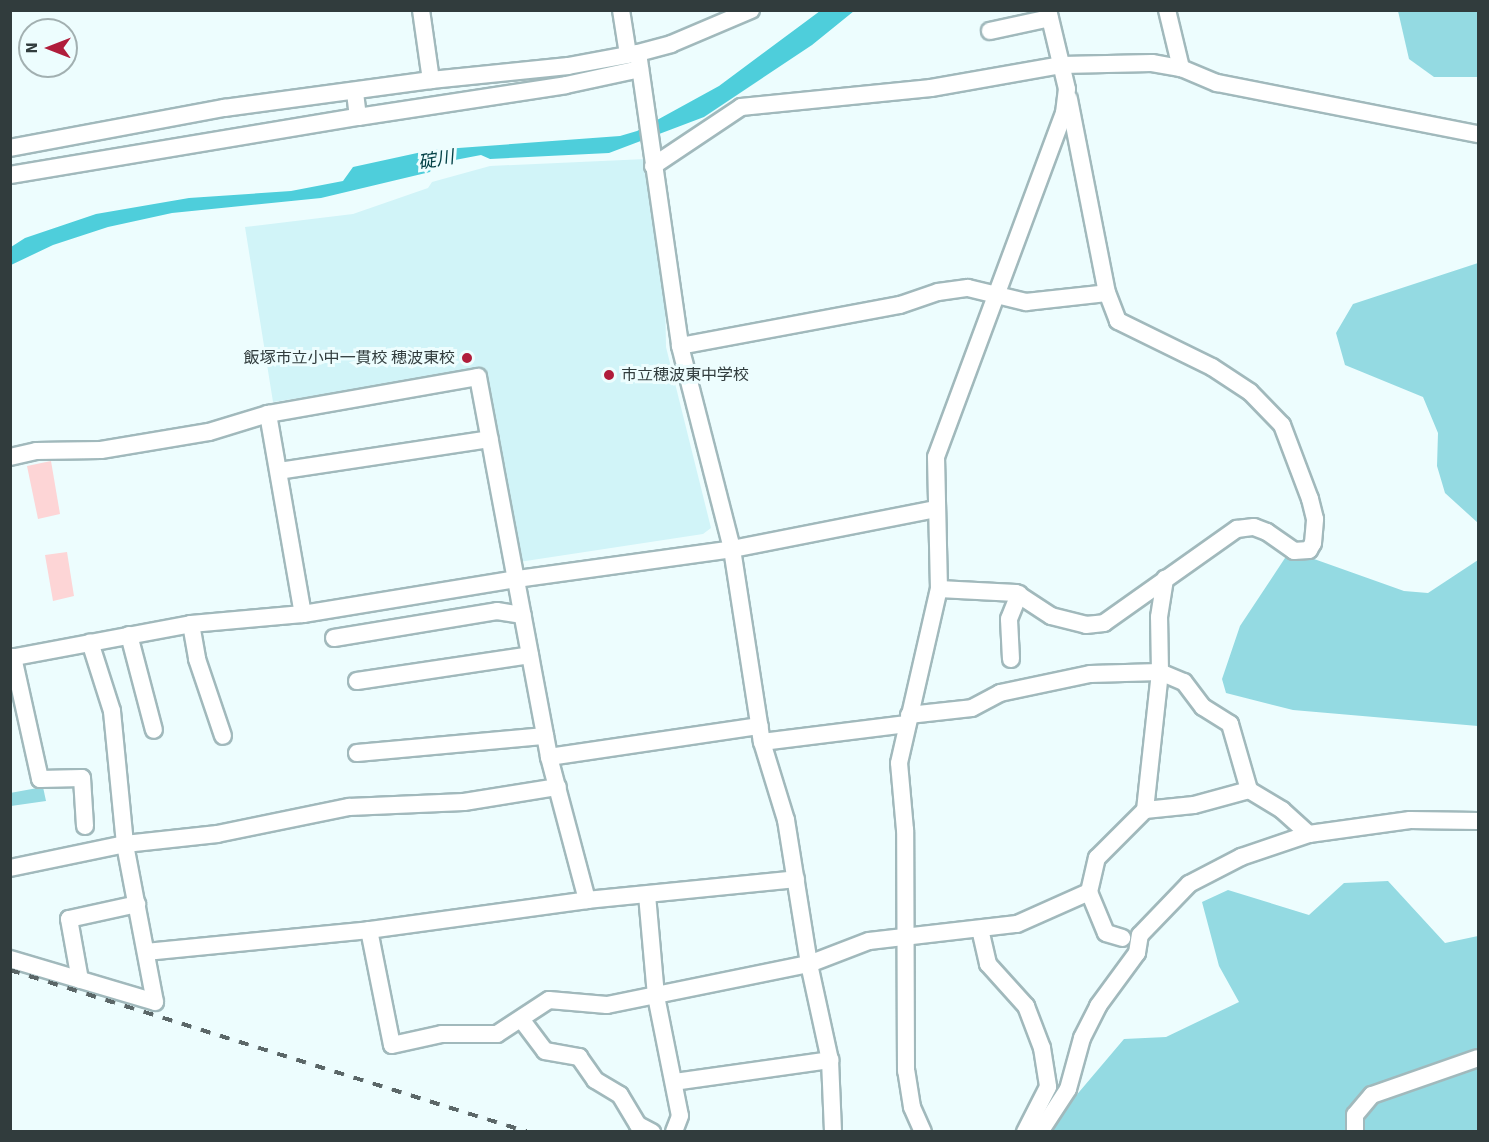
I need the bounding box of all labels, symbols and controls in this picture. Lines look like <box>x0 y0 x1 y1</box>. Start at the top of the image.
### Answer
north arrow <box>18 18 78 78</box>
text: N <box>22 42 42 54</box>
water label: 碇川 <box>416 146 456 174</box>
place label: 飯塚市立小中一貫校 穂波東校 <box>243 348 455 368</box>
marker: 飯塚市立小中一貫校 穂波東校 <box>460 351 474 365</box>
place label: 市立穂波東中学校 <box>621 365 749 385</box>
marker: 市立穂波東中学校 <box>602 368 616 382</box>

